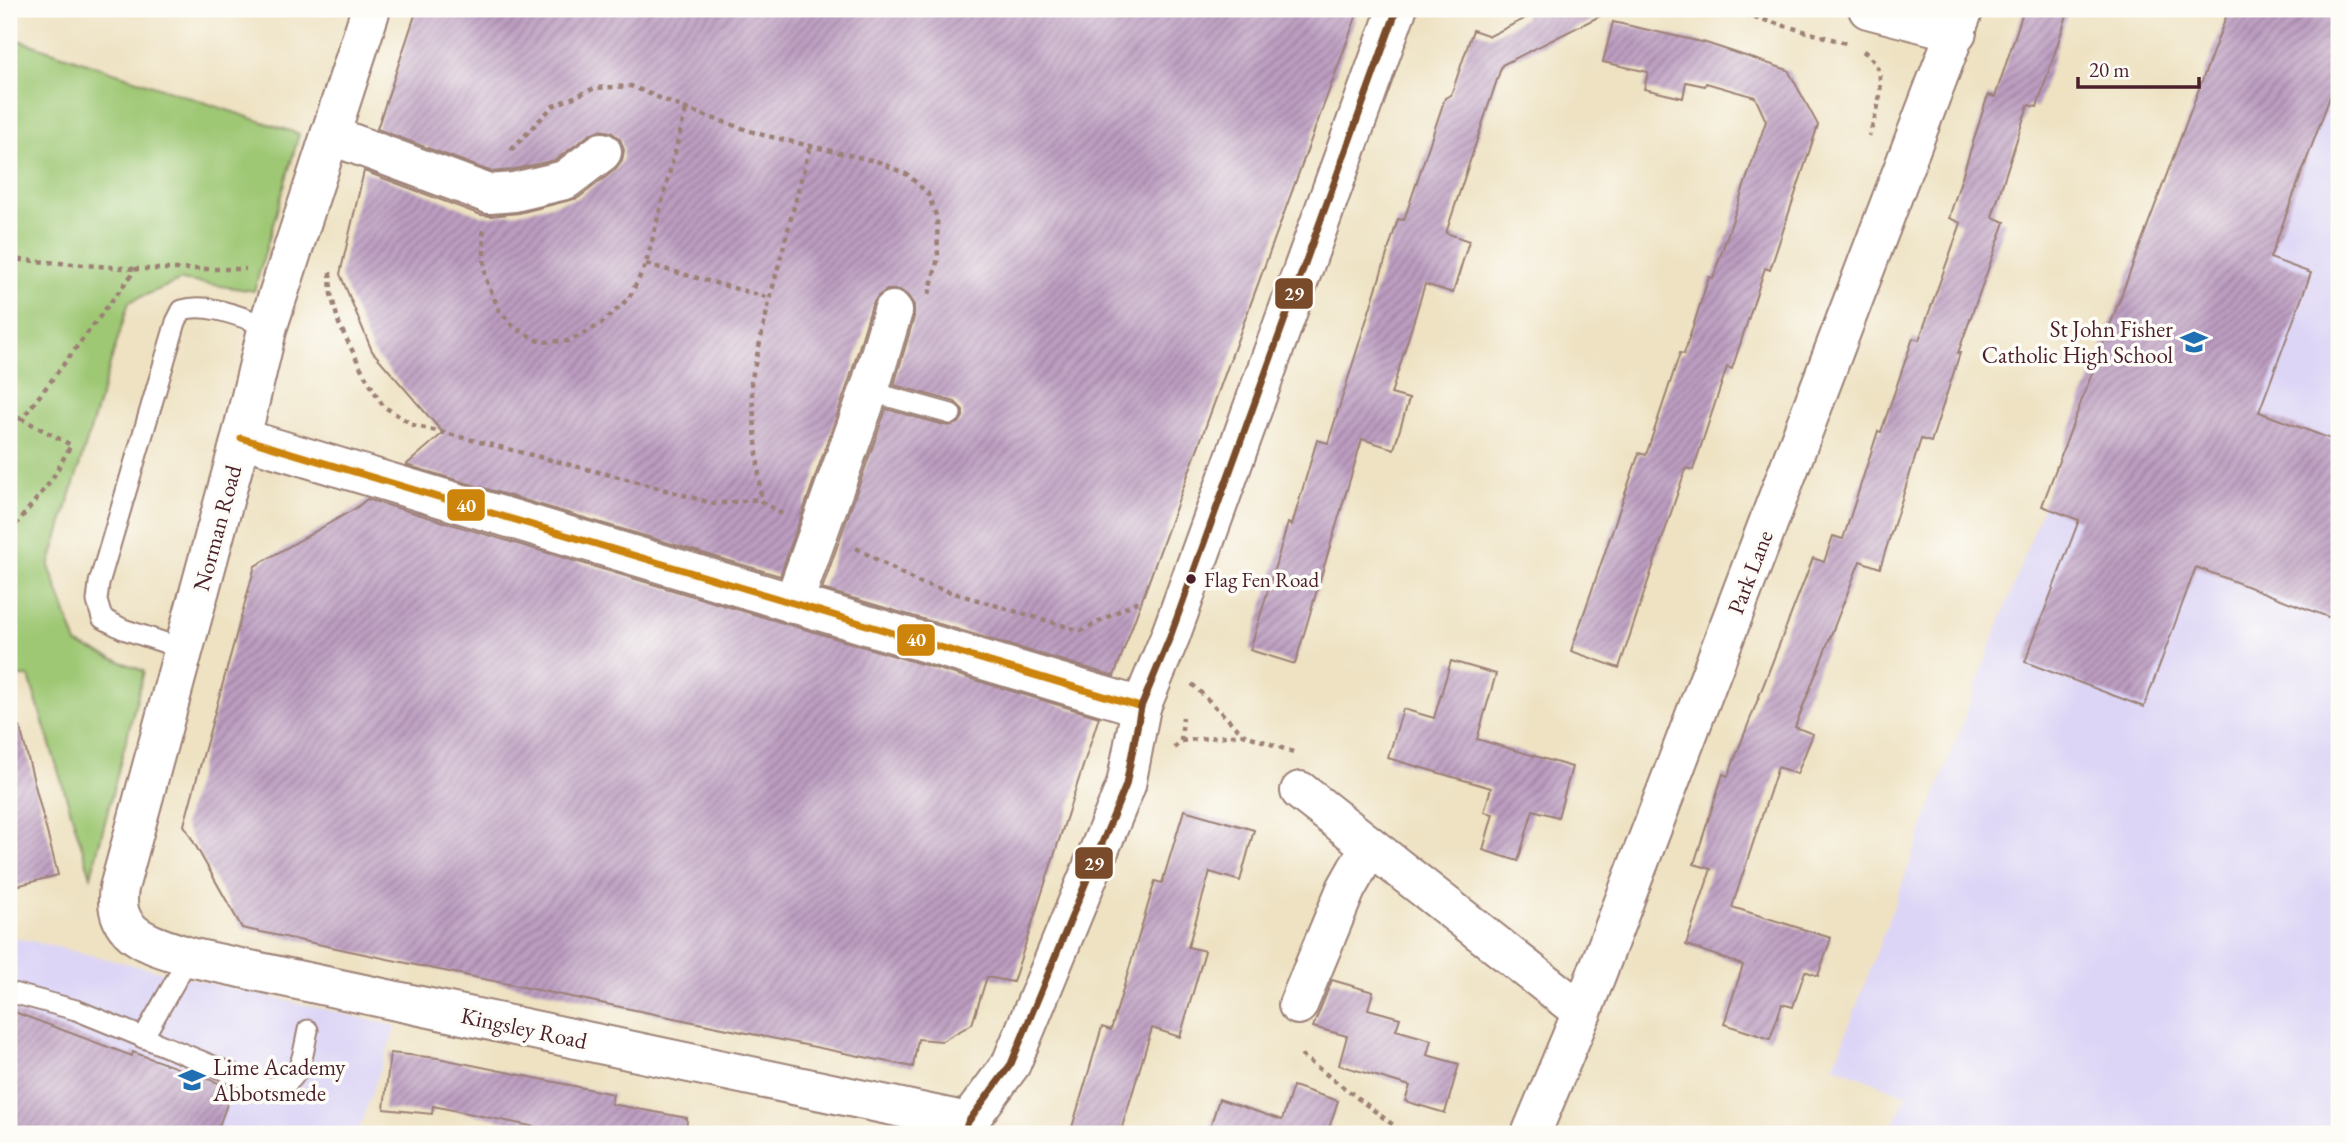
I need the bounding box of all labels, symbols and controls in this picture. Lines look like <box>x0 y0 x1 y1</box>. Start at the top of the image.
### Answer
scale bar <box>2078 46 2199 90</box>
text: 20 m <box>2089 56 2130 83</box>
line badge: 29 <box>1274 277 1314 310</box>
text: 29 <box>1284 281 1304 306</box>
place label: St John Fisher Catholic High School <box>1982 314 2173 370</box>
school or university icon: St John Fisher Catholic High School <box>2179 327 2209 357</box>
street label: Norman Road <box>186 461 248 594</box>
line badge: 40 <box>446 488 486 522</box>
text: 40 <box>456 493 476 518</box>
street label: Park Lane <box>1720 526 1780 618</box>
place label: Flag Fen Road <box>1204 566 1319 593</box>
marker: Flag Fen Road <box>1184 572 1198 586</box>
line badge: 40 <box>896 623 936 657</box>
text: 40 <box>906 627 926 652</box>
line badge: 29 <box>1074 846 1114 880</box>
text: 29 <box>1084 851 1104 876</box>
street label: Kingsley Road <box>458 1000 590 1056</box>
place label: Lime Academy Abbotsmede <box>212 1052 346 1108</box>
school or university icon: Lime Academy Abbotsmede <box>177 1065 207 1095</box>

